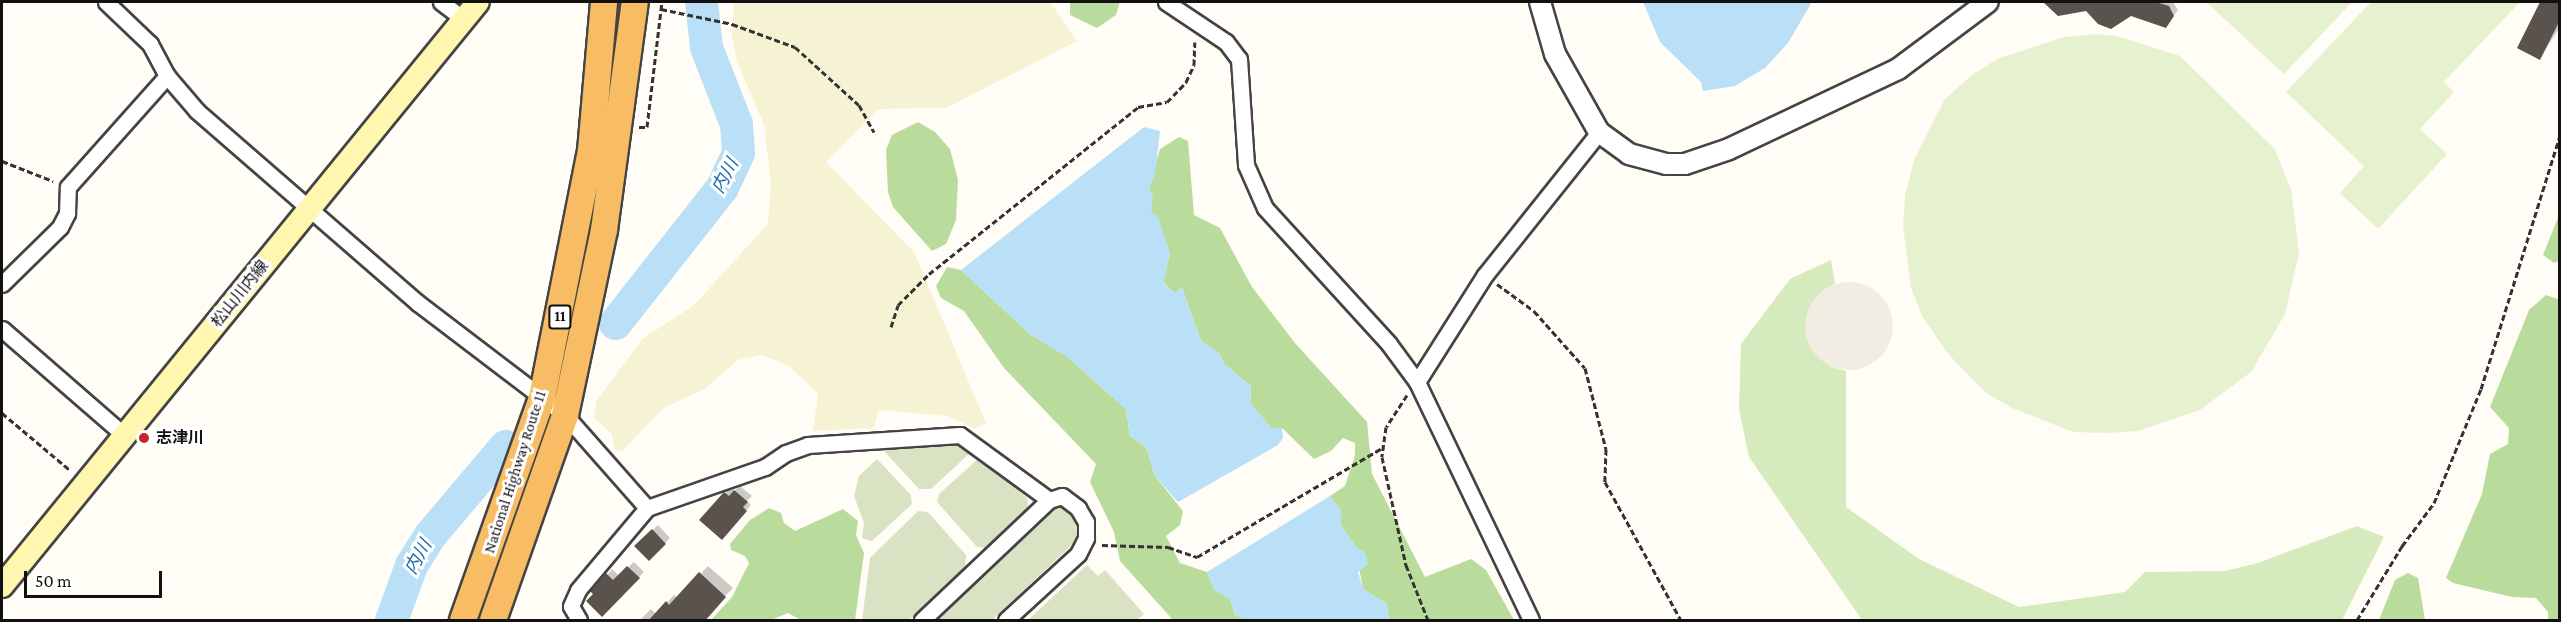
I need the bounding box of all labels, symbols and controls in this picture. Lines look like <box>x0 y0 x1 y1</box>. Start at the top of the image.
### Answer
water label: 内川 <box>707 155 743 197</box>
street label: 松山川内線 <box>207 257 273 331</box>
road number: 11 <box>548 305 572 329</box>
street label: National Highway Route 11 <box>480 388 550 556</box>
place label: 志津川 <box>156 428 204 448</box>
marker: 志津川 <box>137 431 151 445</box>
water label: 内川 <box>400 536 436 578</box>
scale bar <box>27 559 165 597</box>
text: 50 m <box>35 571 72 591</box>

